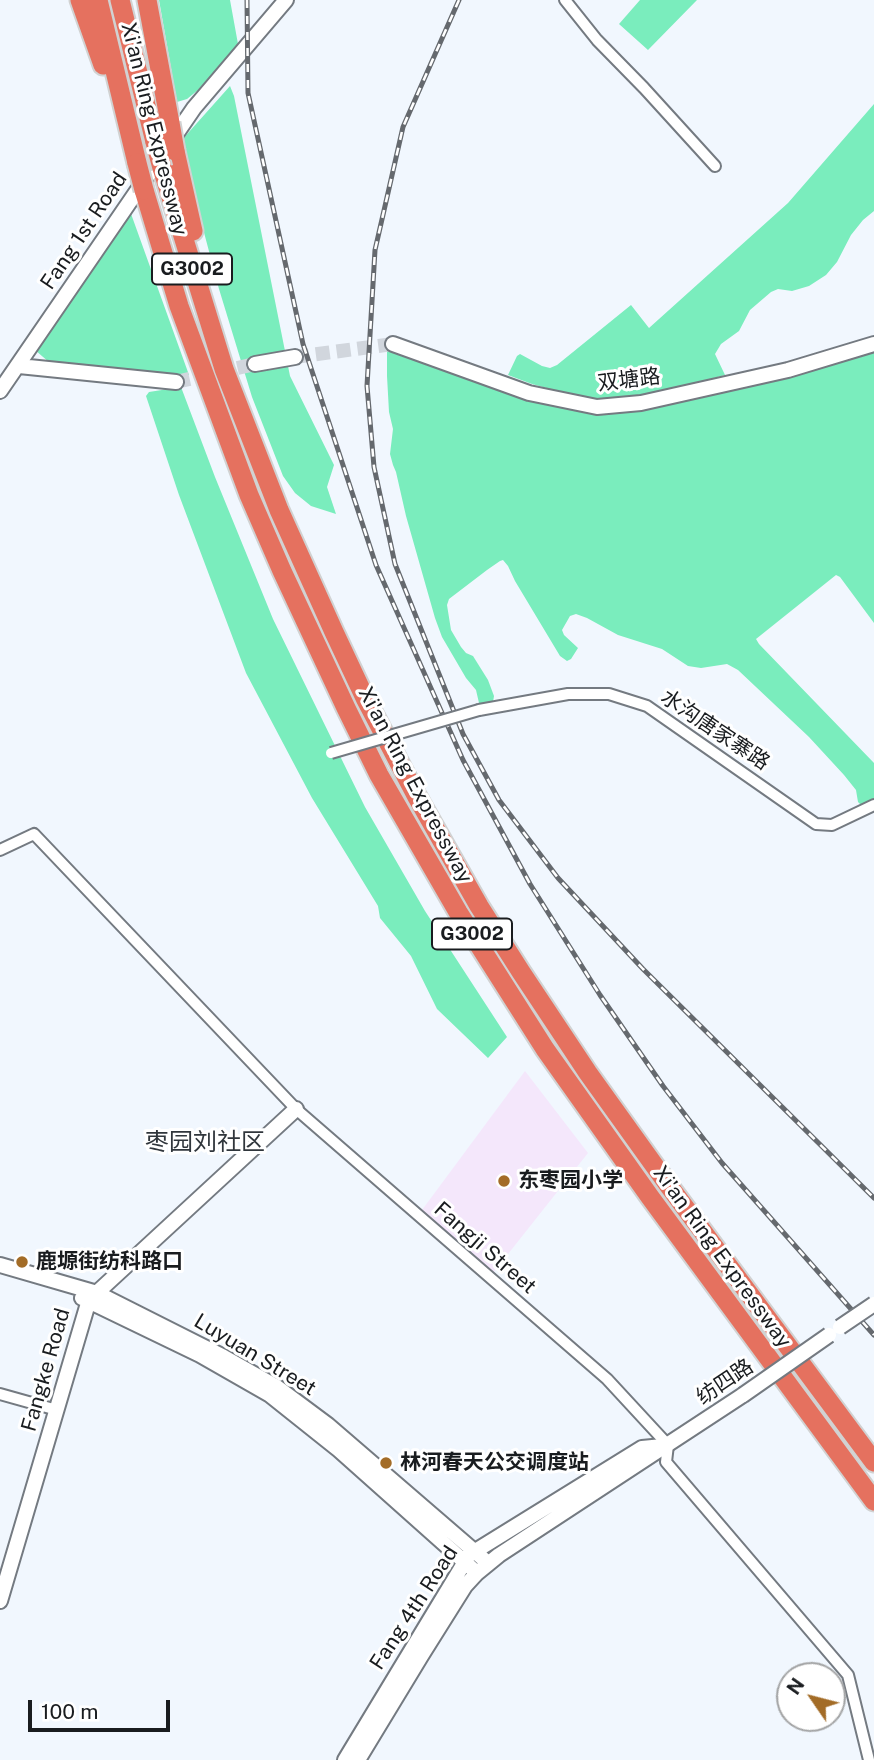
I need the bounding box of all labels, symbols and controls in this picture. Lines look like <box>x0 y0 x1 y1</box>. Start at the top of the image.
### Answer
street label: Xi'an Ring Expressway <box>115 20 193 238</box>
street label: Fang 1st Road <box>35 168 133 294</box>
road number: G3002 <box>152 254 232 284</box>
street label: 双塘路 <box>596 364 662 396</box>
street label: Xi'an Ring Expressway <box>352 682 478 888</box>
street label: 水沟唐家寨路 <box>656 684 774 776</box>
road number: G3002 <box>432 918 512 950</box>
district label: 枣园刘社区 <box>145 1129 265 1157</box>
street label: Xi'an Ring Expressway <box>647 1161 797 1353</box>
place label: 东枣园小学 <box>518 1168 623 1194</box>
marker: 东枣园小学 <box>496 1173 512 1189</box>
street label: Fangji Street <box>429 1197 541 1299</box>
place label: 鹿塬街纺科路口 <box>36 1249 183 1275</box>
marker: 鹿塬街纺科路口 <box>14 1254 30 1270</box>
street label: Fangke Road <box>16 1305 76 1435</box>
street label: Luyuan Street <box>189 1309 321 1401</box>
street label: 纺四路 <box>692 1354 758 1410</box>
place label: 林河春天公交调度站 <box>400 1450 589 1476</box>
marker: 林河春天公交调度站 <box>378 1455 394 1471</box>
street label: Fang 4th Road <box>365 1541 463 1675</box>
north arrow <box>776 1662 846 1732</box>
text: N <box>782 1674 809 1699</box>
scale bar <box>32 1686 173 1730</box>
text: 100 m <box>41 1699 98 1724</box>

